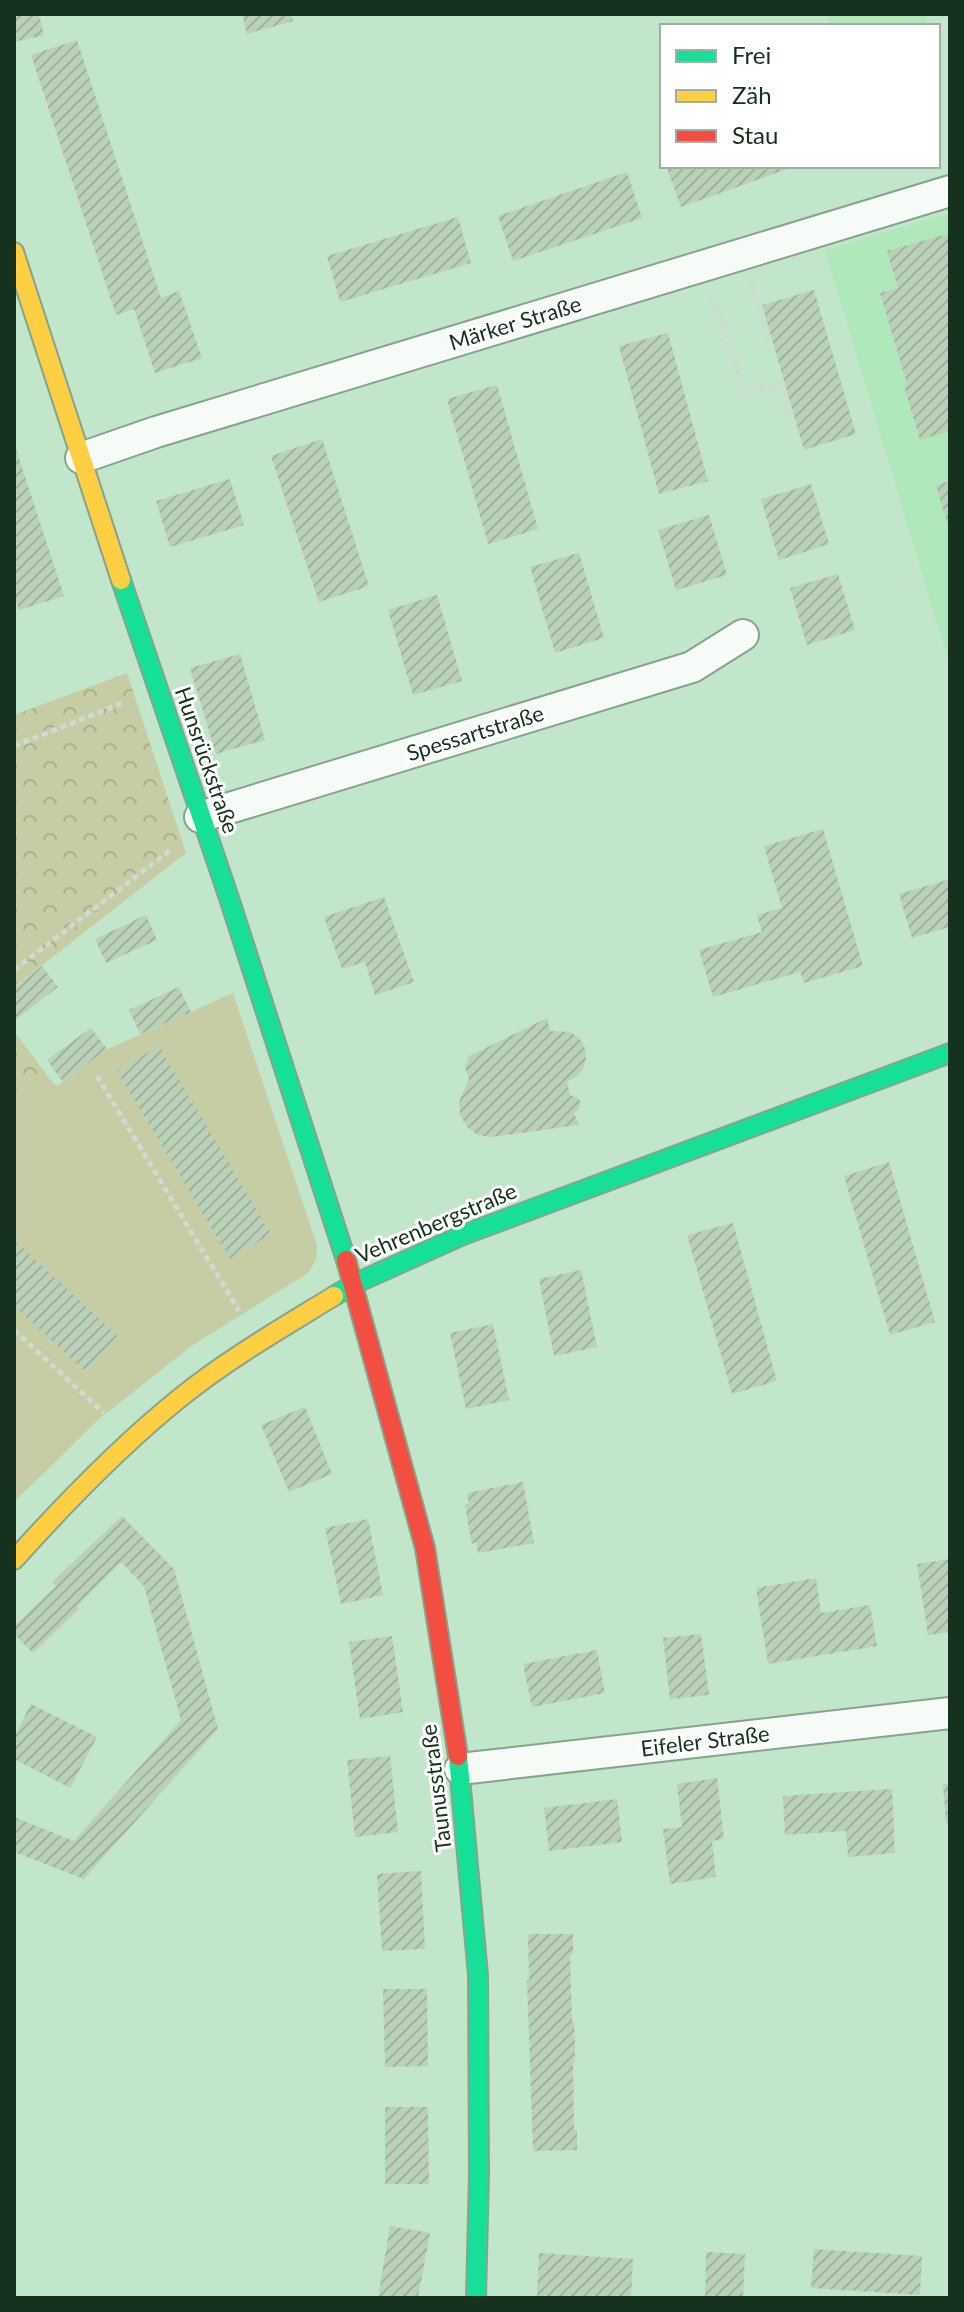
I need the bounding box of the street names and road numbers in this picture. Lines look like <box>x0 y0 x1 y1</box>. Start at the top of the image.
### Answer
street label: Märker Straße <box>445 290 584 355</box>
street label: Hunsrückstraße <box>170 683 245 837</box>
street label: Spessartstraße <box>403 699 547 766</box>
street label: Vehrenbergstraße <box>351 1176 520 1269</box>
street label: Eifeler Straße <box>639 1719 771 1762</box>
street label: Taunusstraße <box>414 1723 457 1853</box>

